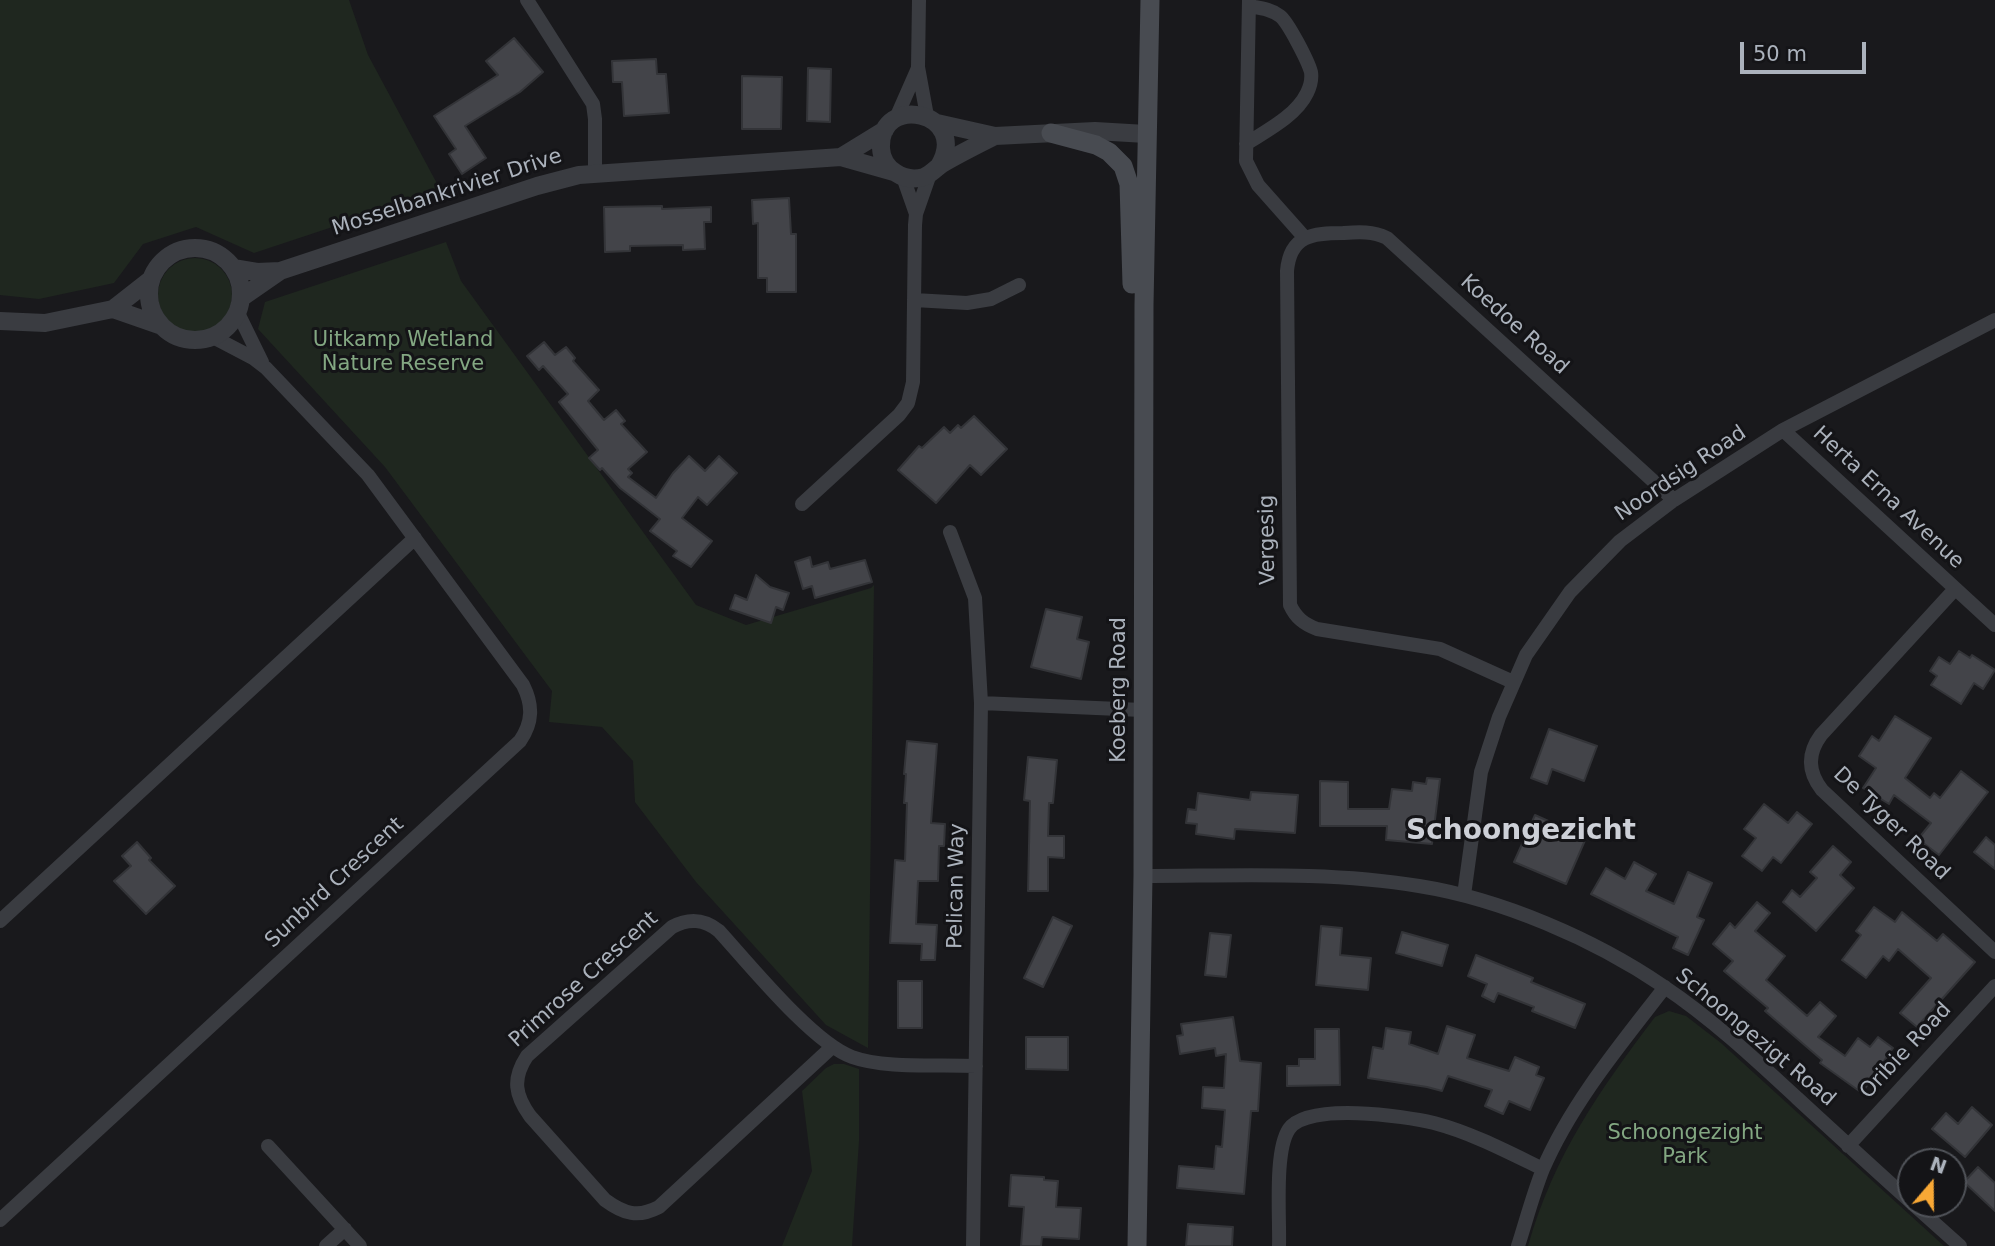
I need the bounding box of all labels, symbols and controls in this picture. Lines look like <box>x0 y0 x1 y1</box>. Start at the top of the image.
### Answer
scale bar <box>1743 28 1869 72</box>
text: 50 m <box>1753 42 1807 66</box>
street label: Mosselbankrivier Drive <box>329 144 565 242</box>
street label: Koedoe Road <box>1455 270 1573 380</box>
park label: Uitkamp Wetland Nature Reserve <box>313 328 493 378</box>
street label: Noordsig Road <box>1611 421 1751 527</box>
street label: Herta Erna Avenue <box>1807 421 1969 575</box>
street label: Vergesig <box>1255 495 1281 585</box>
street label: Koeberg Road <box>1107 617 1133 763</box>
street label: De Tyger Road <box>1828 762 1954 886</box>
street label: Sunbird Crescent <box>261 812 409 954</box>
district label: Schoongezicht <box>1406 815 1636 849</box>
street label: Pelican Way <box>943 823 971 949</box>
street label: Primrose Crescent <box>504 907 664 1053</box>
street label: Schoongezigt Road <box>1670 964 1840 1112</box>
street label: Oribie Road <box>1855 998 1957 1104</box>
park label: Schoongezight Park <box>1607 1121 1763 1171</box>
north arrow <box>1897 1148 1967 1218</box>
text: N <box>1927 1152 1950 1178</box>

